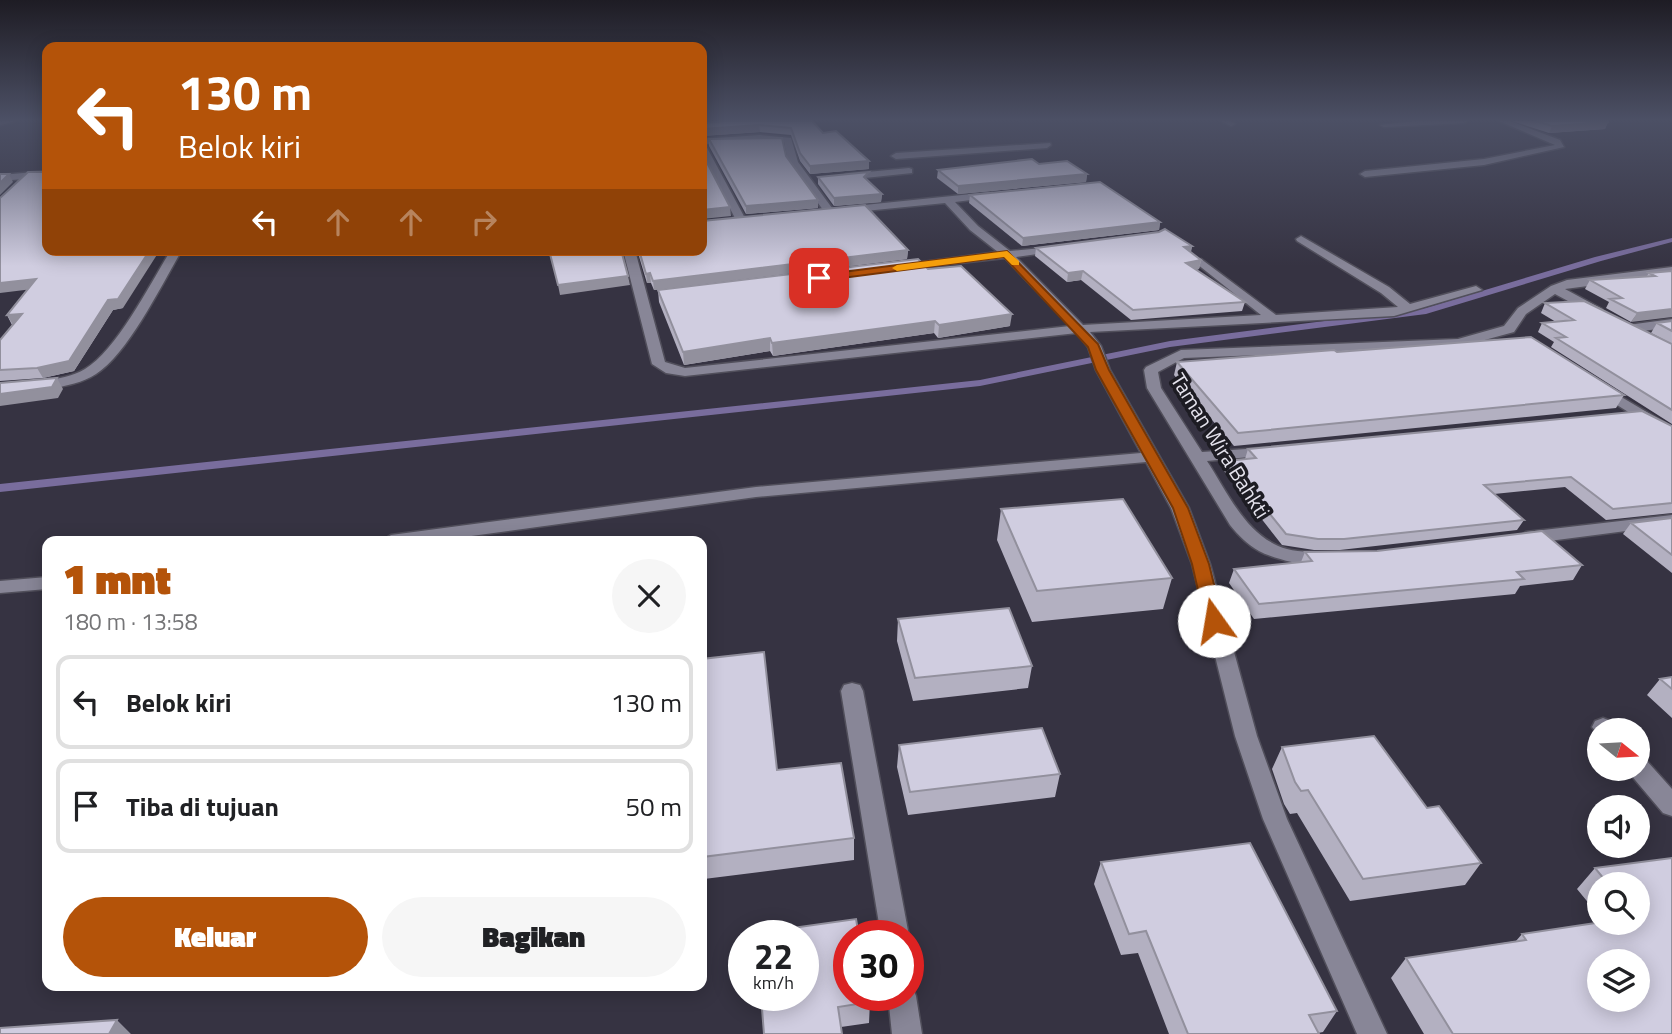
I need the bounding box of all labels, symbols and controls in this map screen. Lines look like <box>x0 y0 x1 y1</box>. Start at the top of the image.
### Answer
text: 130 m <box>178 54 312 129</box>
icon: left <box>63 70 154 161</box>
text: Belok kiri <box>178 122 301 170</box>
icon: left <box>246 203 284 241</box>
icon: ahead <box>319 203 357 241</box>
icon: ahead <box>392 203 430 241</box>
icon: right <box>465 203 503 241</box>
pin <box>789 248 849 308</box>
icon: arrive <box>800 259 838 297</box>
street label: Taman Wira Bahkti <box>1163 367 1278 524</box>
text: 1 mnt <box>63 546 171 610</box>
button: close <box>612 559 686 633</box>
position arrow <box>1177 584 1251 658</box>
text: 180 m · 13:58 <box>63 604 198 639</box>
icon: left <box>67 683 105 721</box>
text: Belok kiri <box>126 683 232 722</box>
text: 130 m <box>611 683 682 722</box>
north arrow <box>1587 718 1650 780</box>
map controls <box>1587 718 1650 1012</box>
icon: arrive <box>67 787 105 825</box>
text: Tiba di tujuan <box>126 787 279 826</box>
text: 50 m <box>625 787 682 826</box>
button: sound <box>1587 795 1650 858</box>
button: search <box>1587 872 1650 935</box>
button: Keluar <box>63 897 368 977</box>
button: Bagikan <box>382 897 686 977</box>
speed limit sign: 30 <box>833 920 924 1011</box>
text: 22 <box>754 929 793 983</box>
button: layers <box>1587 949 1650 1012</box>
text: km/h <box>753 969 794 996</box>

